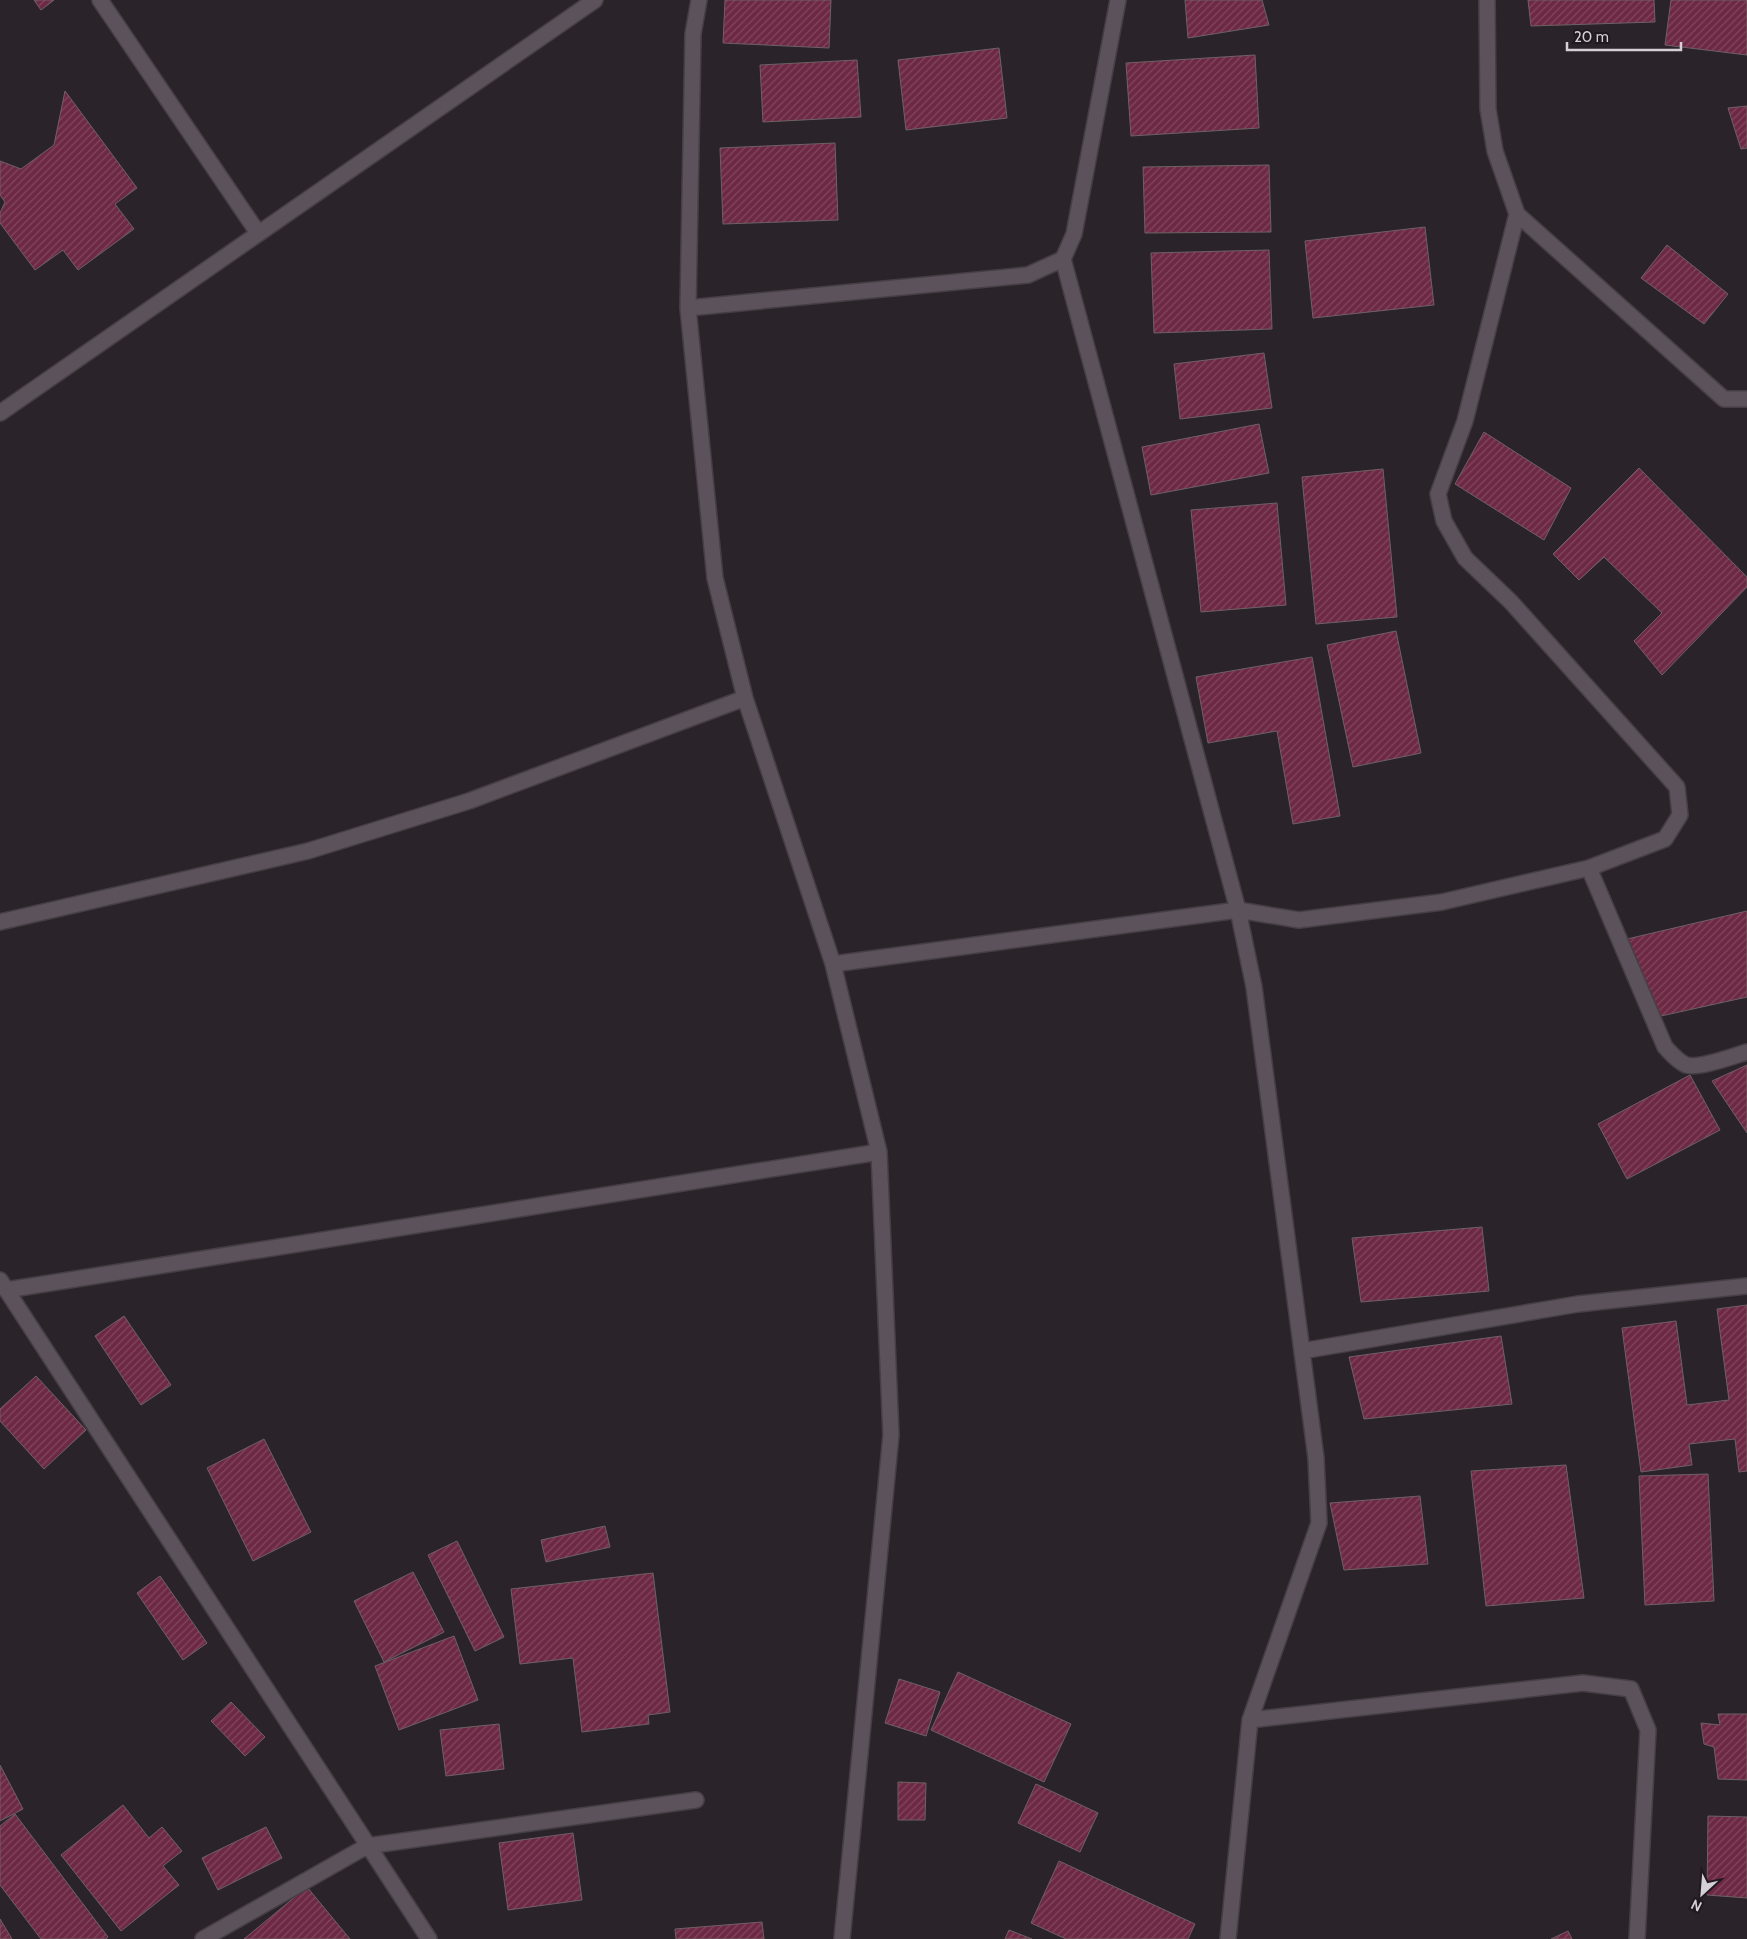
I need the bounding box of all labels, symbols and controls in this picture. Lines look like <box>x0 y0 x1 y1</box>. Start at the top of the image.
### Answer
scale bar <box>1567 20 1681 52</box>
text: 20 m <box>1574 28 1609 46</box>
north arrow <box>1677 1869 1727 1919</box>
text: N <box>1688 1895 1705 1916</box>

